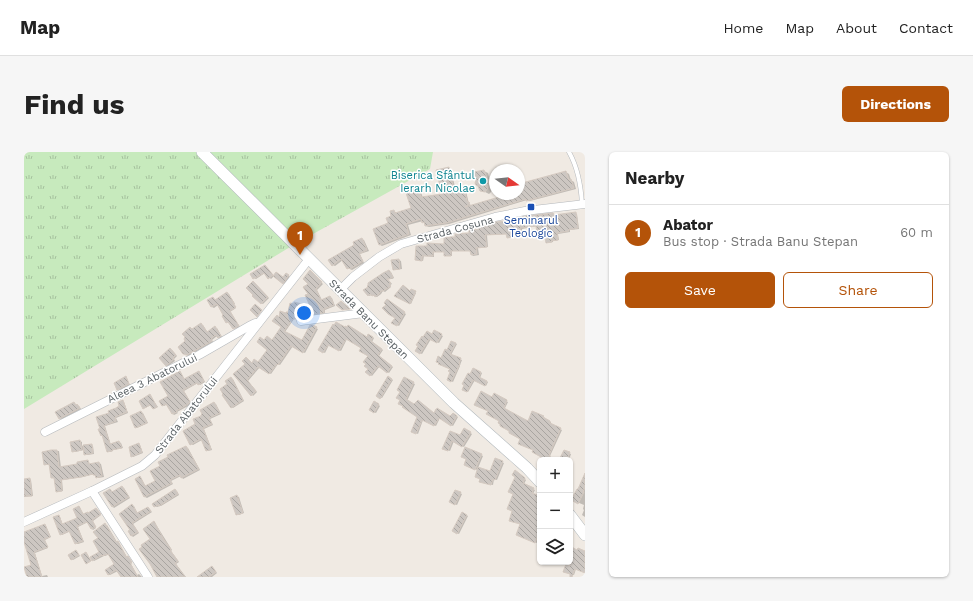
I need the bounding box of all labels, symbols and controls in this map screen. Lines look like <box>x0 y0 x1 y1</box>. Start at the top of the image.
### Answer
text: Map <box>20 16 60 39</box>
text: Home <box>723 20 763 36</box>
text: Map <box>785 20 814 36</box>
text: About <box>836 20 877 36</box>
text: Contact <box>899 20 953 36</box>
button: Directions <box>842 86 949 122</box>
text: Find us <box>24 88 124 121</box>
north arrow <box>489 164 525 200</box>
text: Nearby <box>625 168 684 188</box>
place label: Biserica Sfântul Ierarh Nicolae <box>391 169 476 195</box>
marker: Biserica Sfântul Ierarh Nicolae <box>478 176 488 186</box>
marker: Seminarul Teologic <box>526 202 536 212</box>
street label: Strada Coșuna <box>415 213 495 246</box>
place label: Seminarul Teologic <box>504 214 559 240</box>
text: Abator <box>663 216 713 234</box>
pin: 1 <box>287 222 313 255</box>
text: 1 <box>635 225 641 240</box>
text: 60 m <box>900 225 933 240</box>
text: Bus stop · Strada Banu Stepan <box>663 234 858 249</box>
button: Save <box>625 272 775 308</box>
button: Share <box>783 272 933 308</box>
street label: Strada Banu Stepan <box>326 277 411 362</box>
your location <box>294 303 314 323</box>
street label: Aleea 3 Abatorului <box>105 351 199 406</box>
street label: Strada Abatorului <box>152 374 221 456</box>
map controls <box>537 457 573 565</box>
button: + <box>537 457 573 493</box>
button: − <box>537 493 573 529</box>
button: layers <box>537 529 573 565</box>

